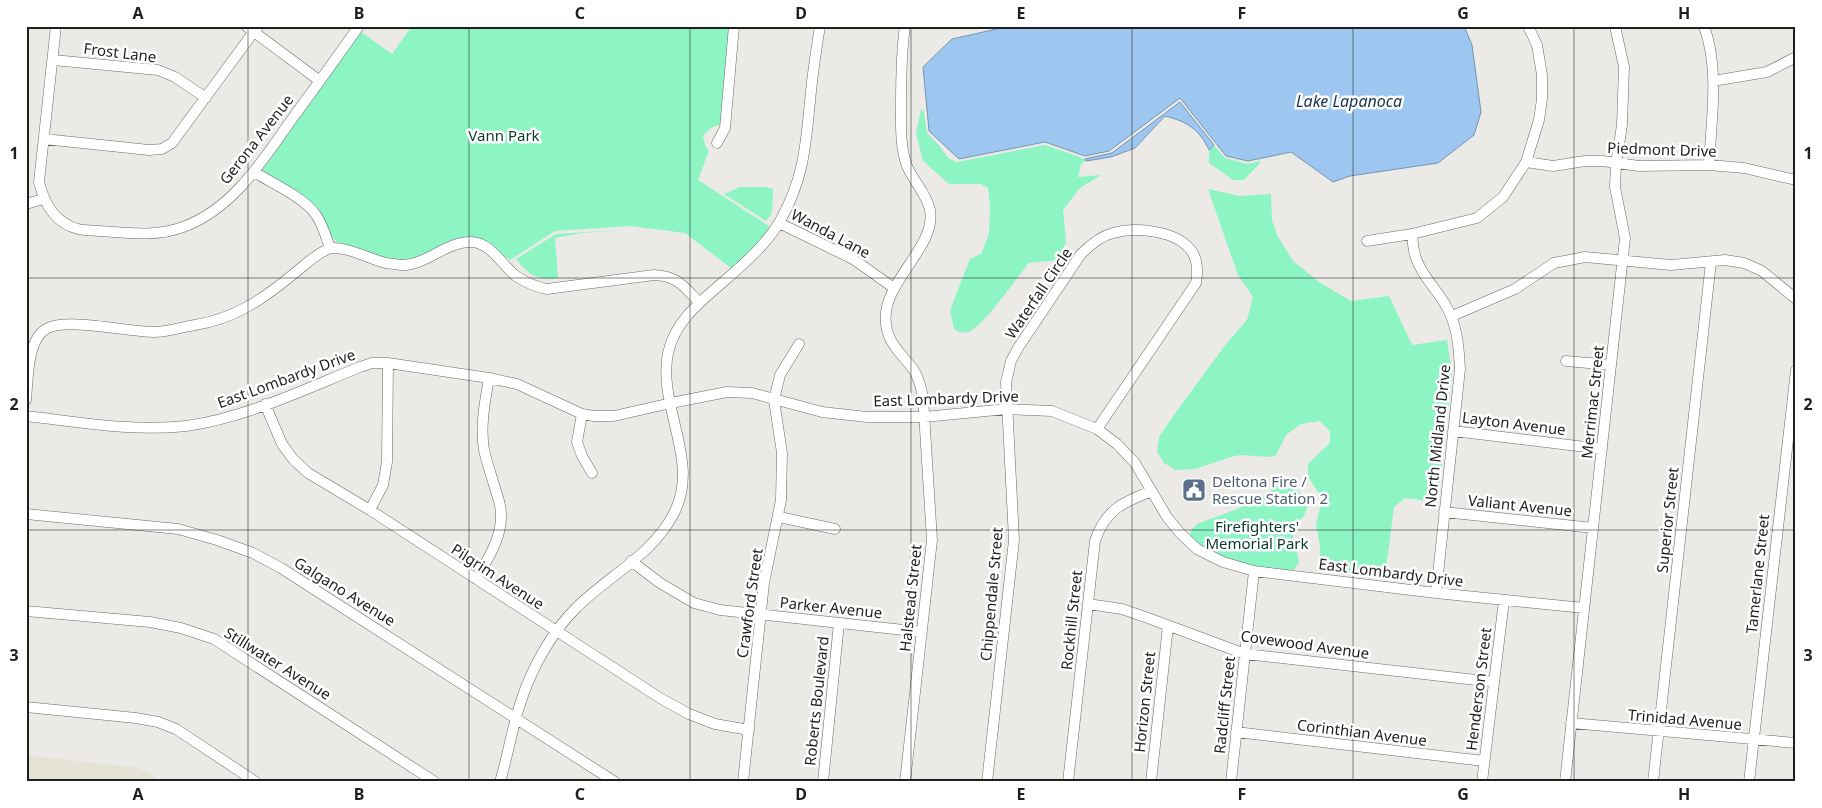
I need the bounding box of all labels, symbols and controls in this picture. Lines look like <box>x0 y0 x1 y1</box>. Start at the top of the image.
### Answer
text: A <box>132 2 144 24</box>
text: B <box>354 2 364 24</box>
text: C <box>575 2 585 24</box>
text: D <box>795 2 807 24</box>
text: E <box>1017 2 1026 24</box>
text: F <box>1238 2 1246 24</box>
text: G <box>1457 2 1469 24</box>
text: H <box>1678 2 1690 24</box>
street label: Frost Lane <box>82 38 158 66</box>
street label: Gerona Avenue <box>215 90 297 188</box>
water label: Lake Lapanoca <box>1296 90 1402 112</box>
park label: Vann Park <box>468 125 540 145</box>
street label: Piedmont Drive <box>1607 137 1717 161</box>
text: 1 <box>9 142 19 164</box>
text: 1 <box>1803 142 1813 164</box>
street label: Wanda Lane <box>788 204 874 262</box>
street label: Waterfall Circle <box>1000 243 1076 343</box>
street label: East Lombardy Drive <box>214 344 358 412</box>
street label: Merrimac Street <box>1576 344 1608 460</box>
street label: North Midland Drive <box>1420 363 1454 509</box>
street label: East Lombardy Drive <box>873 385 1019 411</box>
text: 2 <box>9 393 19 415</box>
text: 2 <box>1803 393 1813 415</box>
street label: Layton Avenue <box>1461 407 1567 439</box>
street label: Superior Street <box>1651 466 1683 574</box>
place label: Deltona Fire / Rescue Station 2 <box>1212 471 1328 508</box>
public building icon: Deltona Fire / Rescue Station 2 <box>1181 477 1207 503</box>
street label: Valiant Avenue <box>1467 490 1573 520</box>
street label: Tamerlane Street <box>1741 513 1773 635</box>
park label: Firefighters' Memorial Park <box>1205 516 1309 553</box>
street label: Chippendale Street <box>975 526 1007 662</box>
street label: Pilgrim Avenue <box>448 539 548 613</box>
street label: Halstead Street <box>894 543 926 653</box>
street label: Crawford Street <box>731 546 767 659</box>
street label: Galgano Avenue <box>291 552 399 630</box>
street label: East Lombardy Drive <box>1318 553 1464 591</box>
street label: Rockhill Street <box>1056 569 1086 671</box>
street label: Parker Avenue <box>779 592 883 622</box>
street label: Stillwater Avenue <box>221 622 335 704</box>
street label: Covewood Avenue <box>1239 625 1371 663</box>
street label: Henderson Street <box>1461 626 1496 752</box>
street label: Roberts Boulevard <box>799 635 833 767</box>
text: 3 <box>9 644 19 666</box>
text: 3 <box>1803 644 1813 666</box>
street label: Horizon Street <box>1129 650 1159 753</box>
street label: Radcliff Street <box>1209 655 1239 755</box>
street label: Trinidad Avenue <box>1627 704 1743 734</box>
street label: Corinthian Avenue <box>1296 714 1428 750</box>
text: A <box>132 783 144 805</box>
text: B <box>354 783 364 805</box>
text: C <box>575 783 585 805</box>
text: D <box>795 783 807 805</box>
text: E <box>1017 783 1026 805</box>
text: F <box>1238 783 1246 805</box>
text: G <box>1457 783 1469 805</box>
text: H <box>1678 783 1690 805</box>

